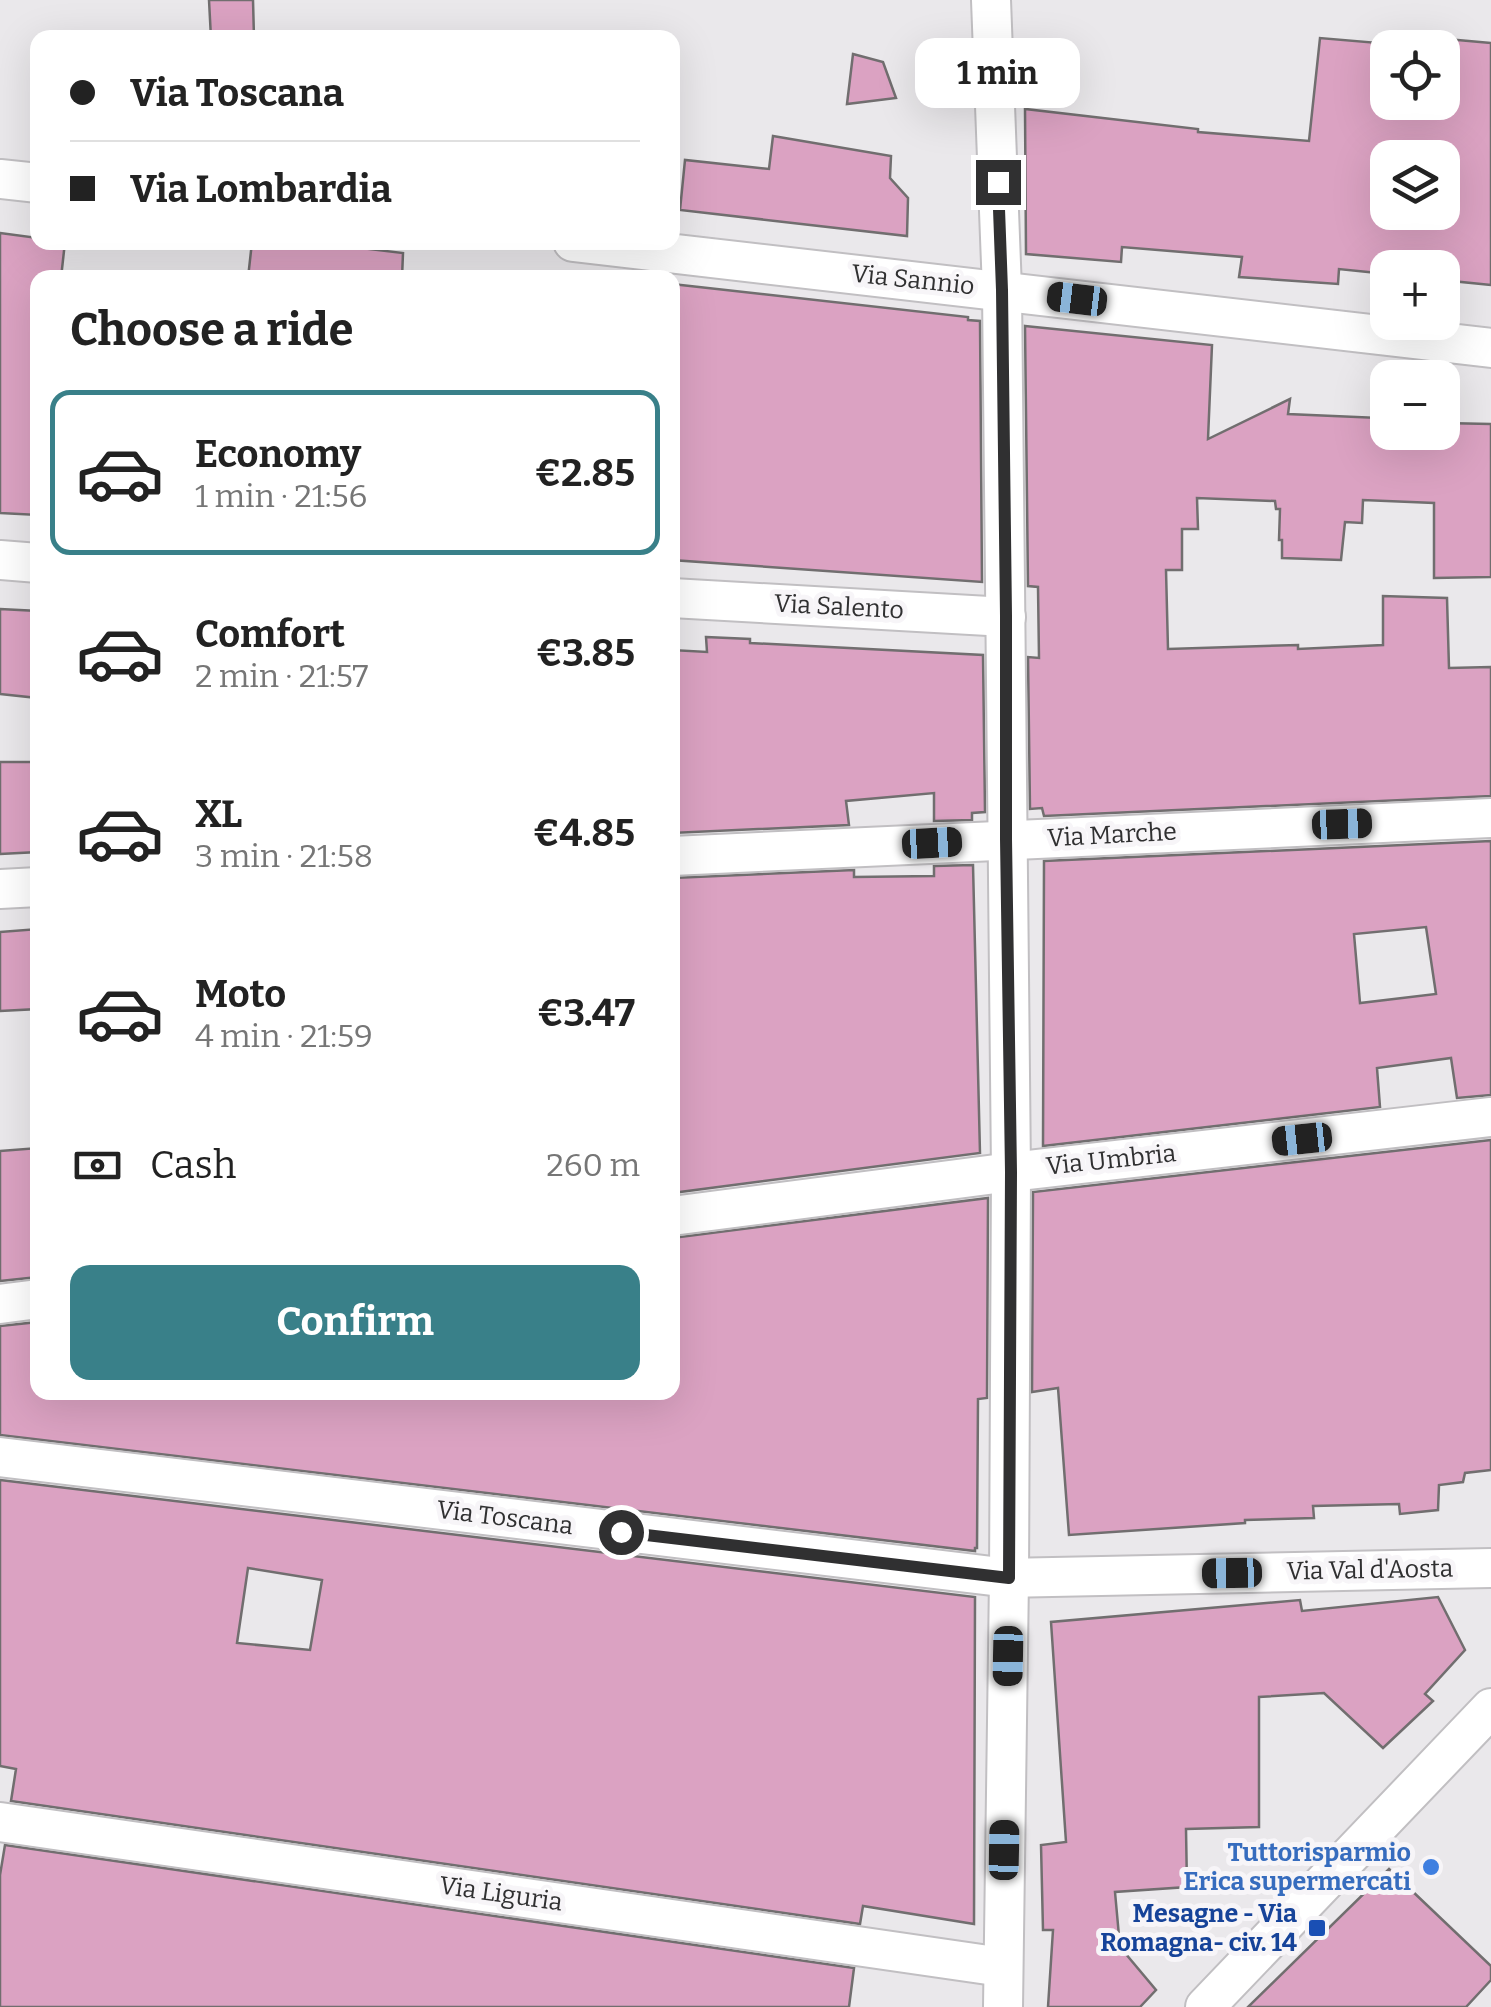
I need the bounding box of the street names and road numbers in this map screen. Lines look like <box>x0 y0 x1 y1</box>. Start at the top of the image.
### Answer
street label: Via Sannio <box>850 259 976 301</box>
street label: Via Salento <box>773 589 905 625</box>
street label: Via Marche <box>1047 817 1177 853</box>
street label: Via Umbria <box>1045 1138 1178 1182</box>
street label: Via Toscana <box>435 1495 575 1541</box>
street label: Via Val d'Aosta <box>1286 1554 1454 1586</box>
street label: Via Liguria <box>438 1871 565 1918</box>

